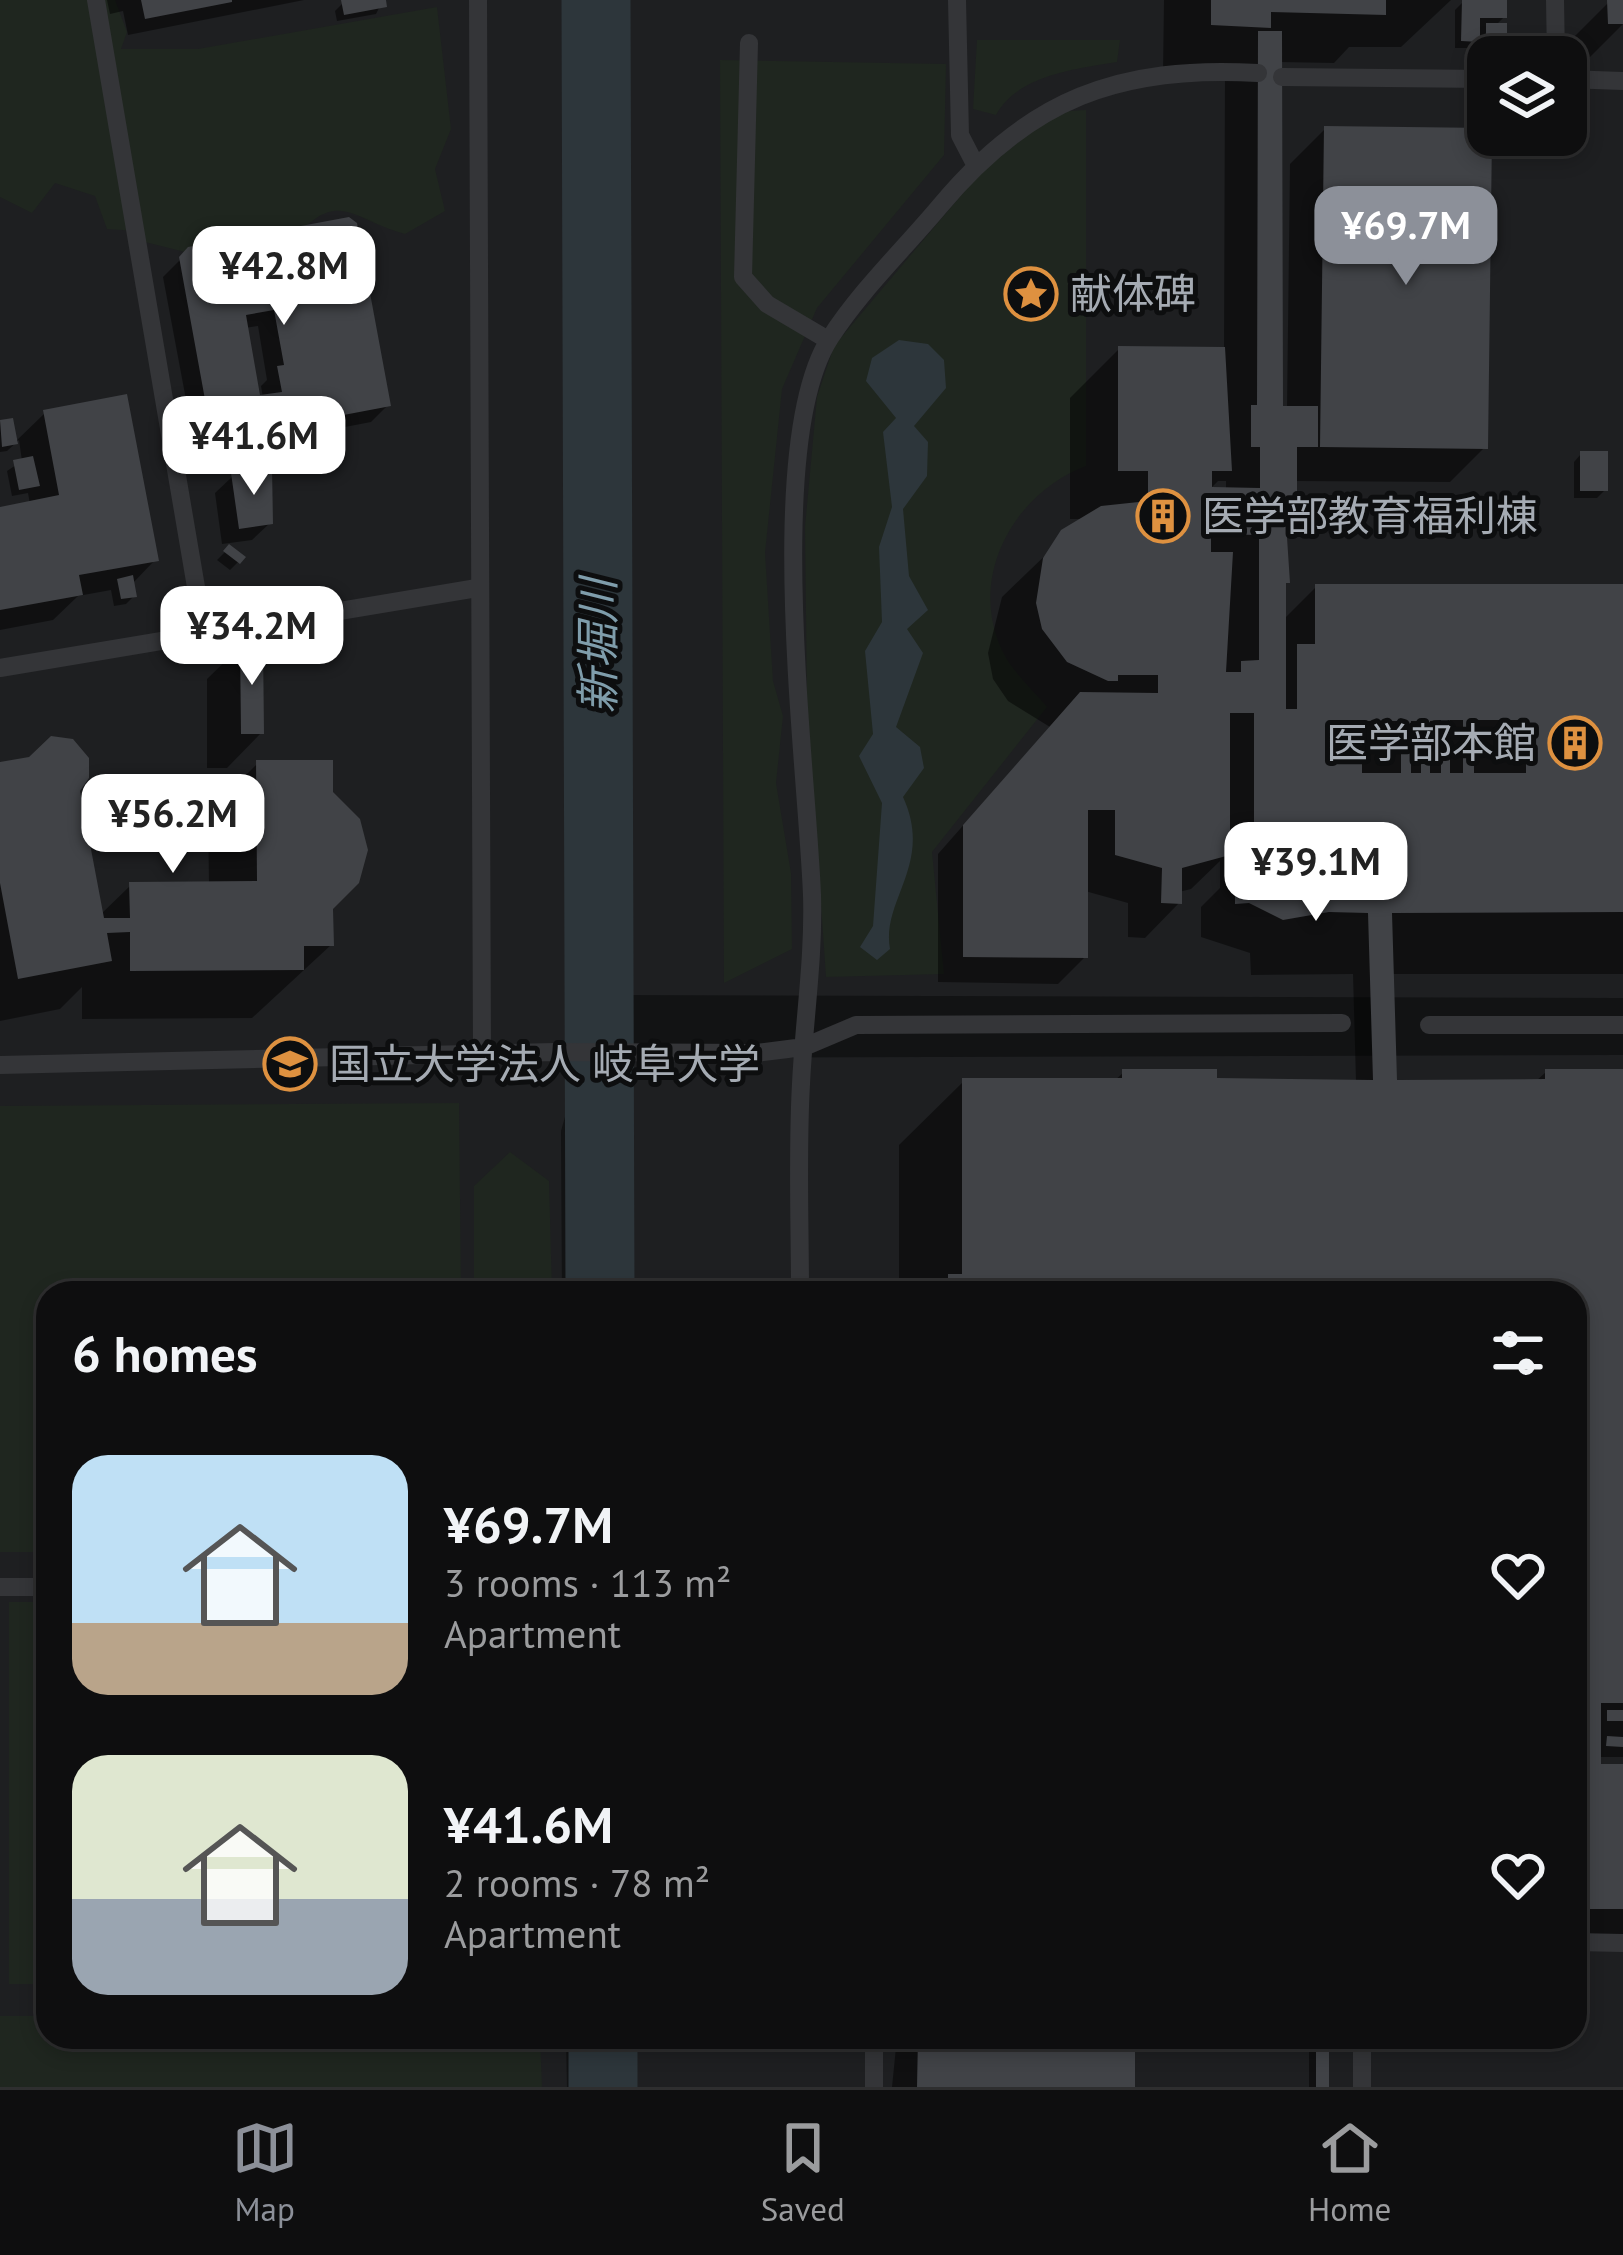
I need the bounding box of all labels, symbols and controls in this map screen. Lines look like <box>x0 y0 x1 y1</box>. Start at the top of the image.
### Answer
map controls <box>1467 36 1587 156</box>
button: layers <box>1467 36 1587 156</box>
pin: ¥69.7M <box>1308 186 1504 288</box>
text: ¥69.7M <box>1341 199 1471 250</box>
pin: ¥42.8M <box>186 226 382 328</box>
text: ¥42.8M <box>219 239 349 290</box>
place icon: 献体碑 <box>1003 266 1059 322</box>
place label: 献体碑 <box>1070 266 1196 321</box>
pin: ¥41.6M <box>156 396 352 498</box>
text: ¥41.6M <box>189 409 319 460</box>
building icon: 医学部教育福利棟 <box>1135 488 1191 544</box>
place label: 医学部教育福利棟 <box>1202 488 1538 543</box>
water label: 新堀川 <box>568 575 626 714</box>
pin: ¥34.2M <box>154 586 350 688</box>
text: ¥34.2M <box>187 599 317 650</box>
place label: 医学部本館 <box>1326 715 1536 770</box>
building icon: 医学部本館 <box>1547 715 1603 771</box>
pin: ¥56.2M <box>75 774 271 876</box>
text: ¥56.2M <box>108 787 238 838</box>
pin: ¥39.1M <box>1218 822 1414 924</box>
text: ¥39.1M <box>1251 835 1381 886</box>
school or university icon: 国立大学法人 岐阜大学 <box>262 1036 318 1092</box>
place label: 国立大学法人 岐阜大学 <box>329 1036 760 1091</box>
text: 6 homes <box>72 1320 258 1386</box>
icon: filters <box>1485 1320 1551 1386</box>
text: ¥69.7M <box>444 1491 613 1557</box>
icon: home <box>168 1503 312 1647</box>
icon: heart <box>1485 1542 1551 1608</box>
text: 3 rooms · 113 m² <box>444 1557 731 1608</box>
text: Apartment <box>444 1608 621 1659</box>
text: ¥41.6M <box>444 1791 613 1857</box>
icon: home <box>168 1803 312 1947</box>
icon: heart <box>1485 1842 1551 1908</box>
text: 2 rooms · 78 m² <box>444 1857 710 1908</box>
text: Apartment <box>444 1908 621 1959</box>
tab: Map <box>232 2115 298 2230</box>
tab: Saved <box>761 2115 845 2230</box>
tab: Home <box>1308 2115 1391 2230</box>

